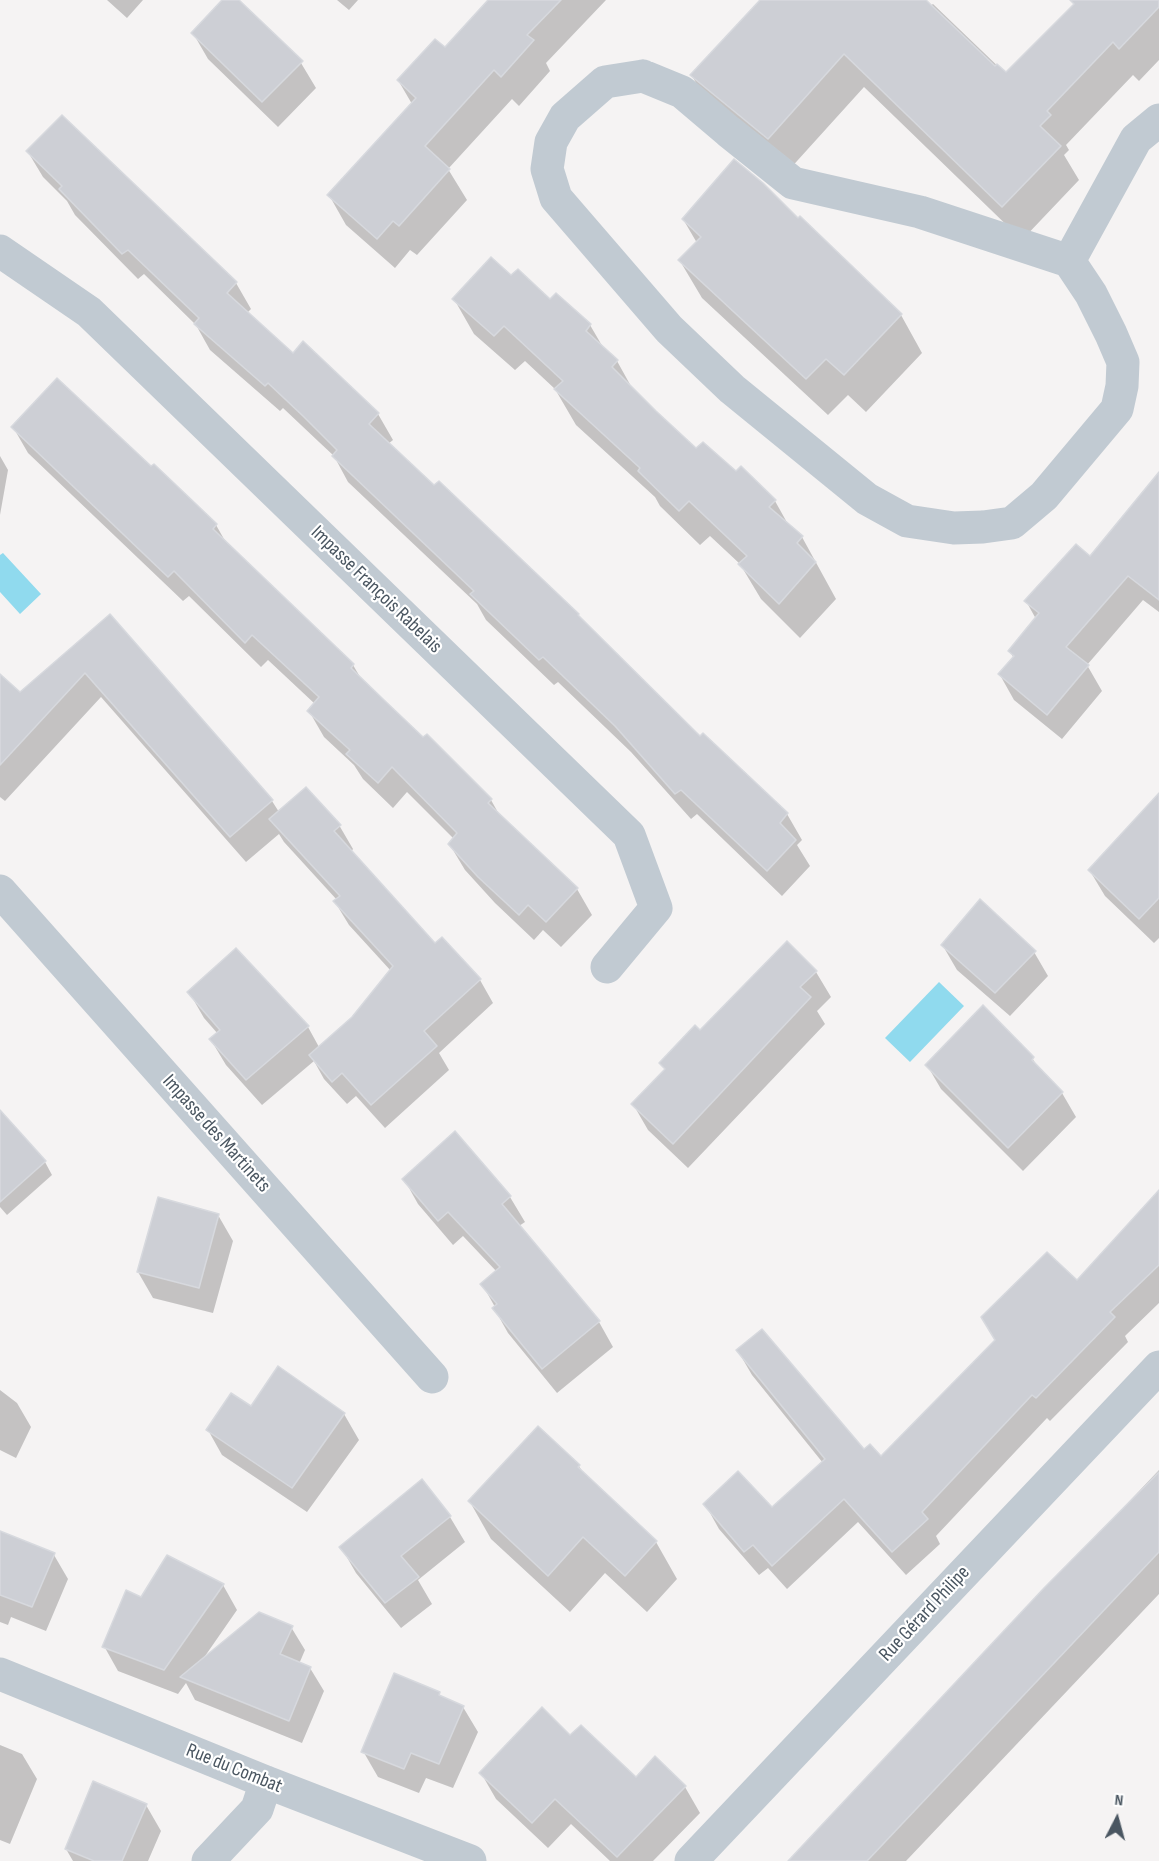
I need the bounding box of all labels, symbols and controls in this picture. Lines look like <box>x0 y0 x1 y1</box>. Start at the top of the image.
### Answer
street label: Impasse François Rabelais <box>305 521 447 659</box>
street label: Impasse des Martinets <box>157 1070 275 1198</box>
street label: Rue Gérard Philipe <box>875 1561 975 1667</box>
street label: Rue du Combat <box>182 1739 286 1799</box>
north arrow <box>1087 1789 1147 1849</box>
text: N <box>1114 1791 1124 1810</box>

